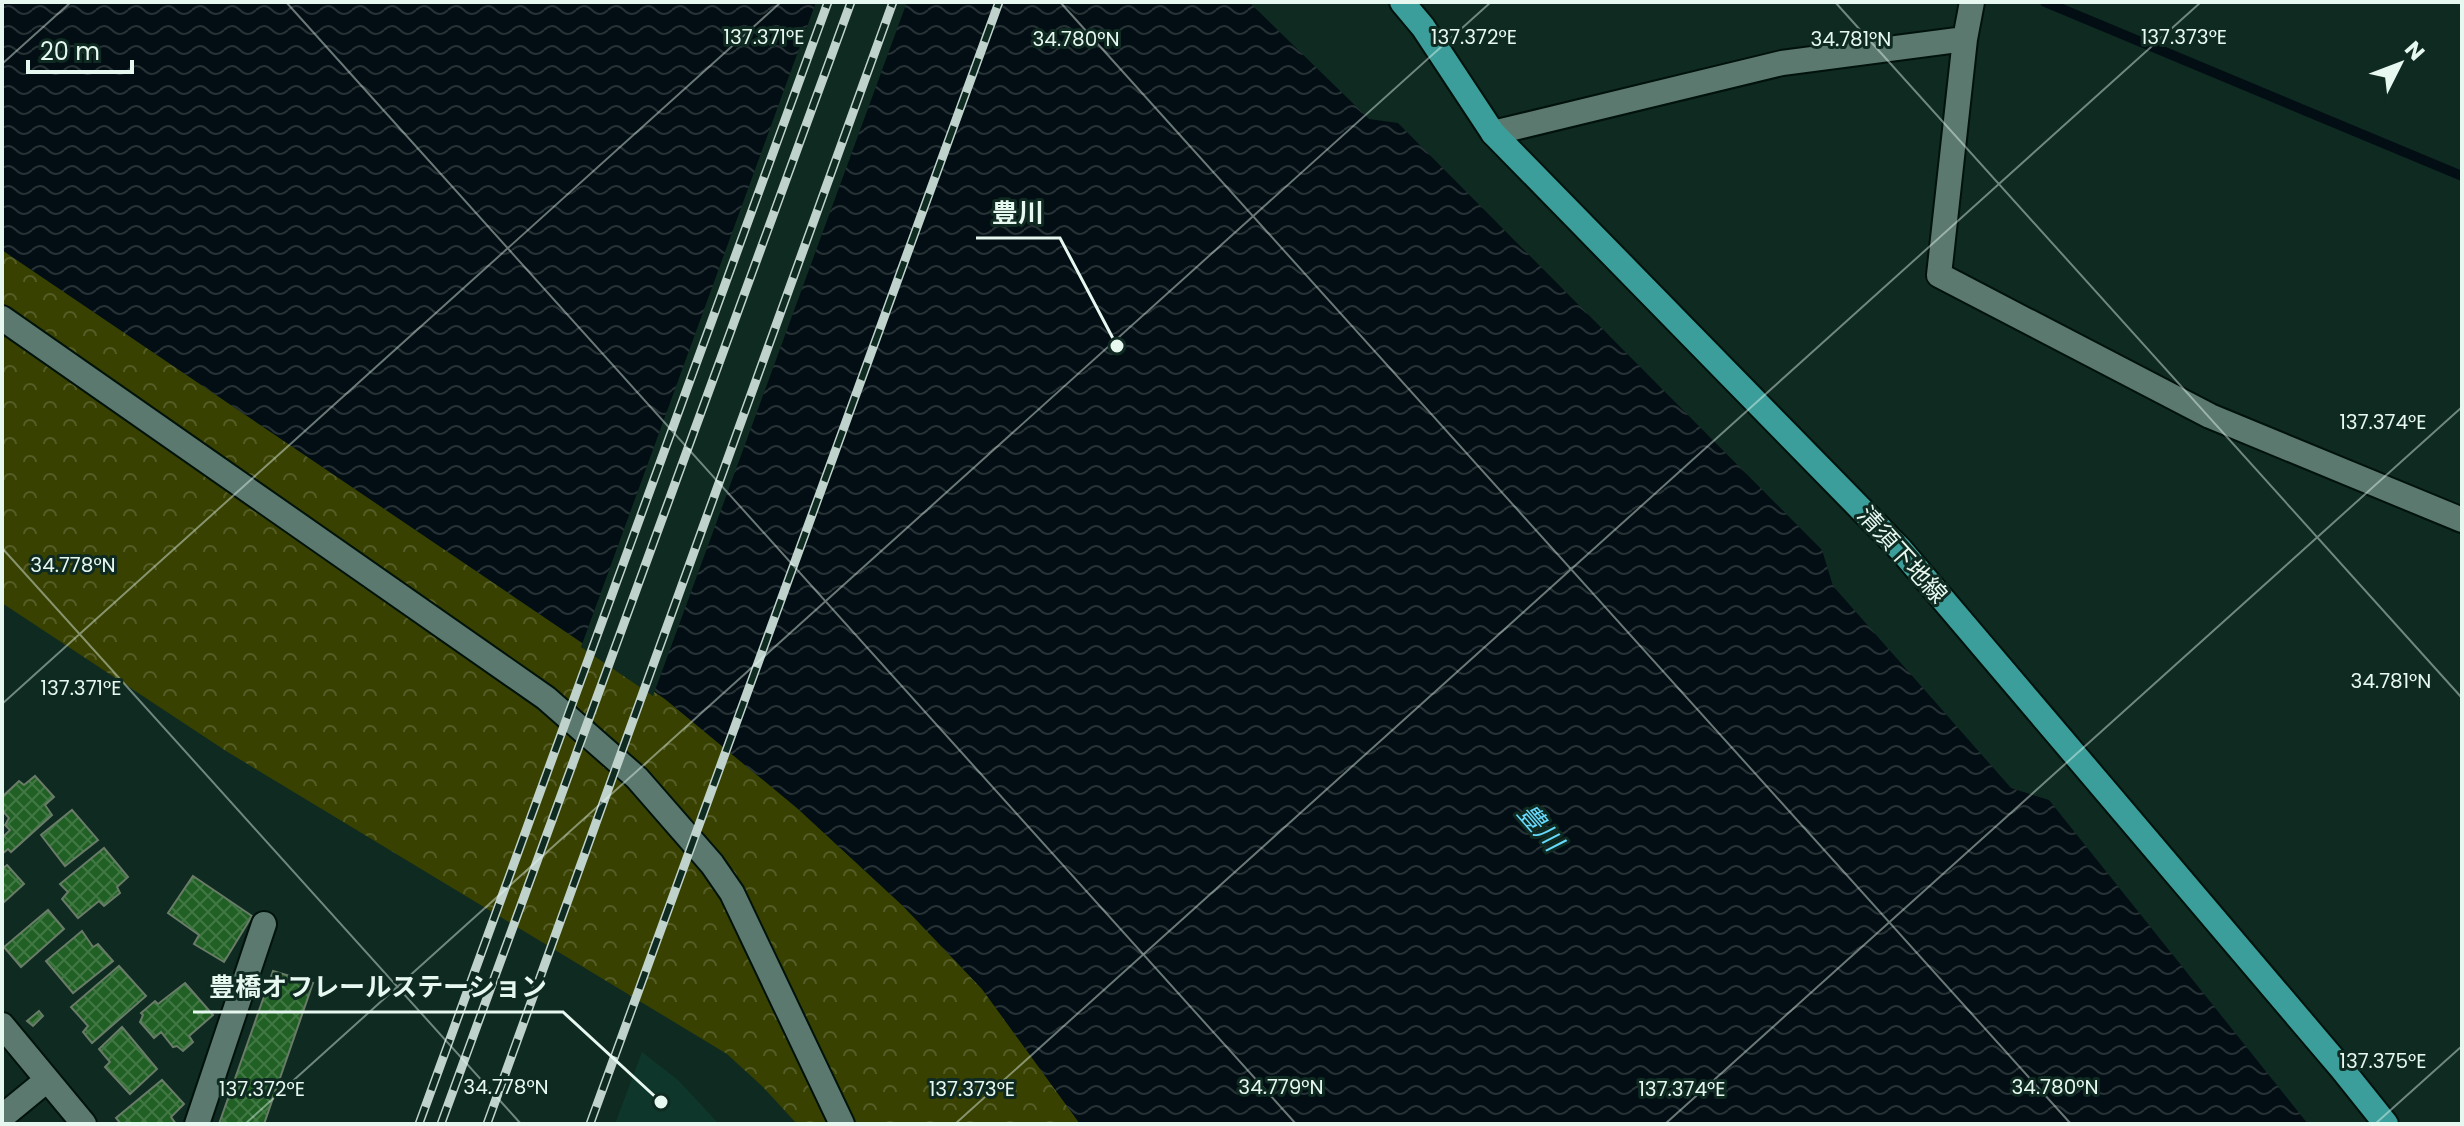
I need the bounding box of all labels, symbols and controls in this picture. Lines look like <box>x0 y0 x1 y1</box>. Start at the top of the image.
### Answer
text: 137.371°E <box>724 23 804 51</box>
text: 137.372°E <box>1431 23 1517 51</box>
text: 137.373°E <box>2141 23 2227 51</box>
scale bar <box>28 24 132 74</box>
north arrow <box>2360 24 2440 104</box>
text: 34.780°N <box>1033 25 1119 53</box>
text: 34.781°N <box>1811 25 1891 53</box>
text: N <box>2397 34 2432 67</box>
text: 20 m <box>40 35 100 68</box>
callout: 豊川 <box>976 188 1060 238</box>
text: 豊川 <box>992 195 1044 231</box>
text: 137.374°E <box>2339 408 2427 436</box>
street label: 清須下地線 <box>1850 499 1955 610</box>
text: 34.778°N <box>30 551 116 579</box>
text: 34.781°N <box>2351 667 2431 695</box>
text: 137.371°E <box>41 674 121 702</box>
water label: 豊川 <box>1509 796 1573 861</box>
callout: 豊橋オフレールステーション <box>193 962 563 1012</box>
text: 豊橋オフレールステーション <box>209 969 547 1005</box>
text: 137.375°E <box>2339 1047 2427 1075</box>
text: 34.778°N <box>463 1073 549 1101</box>
text: 34.779°N <box>1238 1073 1324 1101</box>
text: 34.780°N <box>2012 1073 2098 1101</box>
text: 137.372°E <box>219 1075 305 1103</box>
text: 137.373°E <box>929 1075 1015 1103</box>
text: 137.374°E <box>1638 1075 1726 1103</box>

